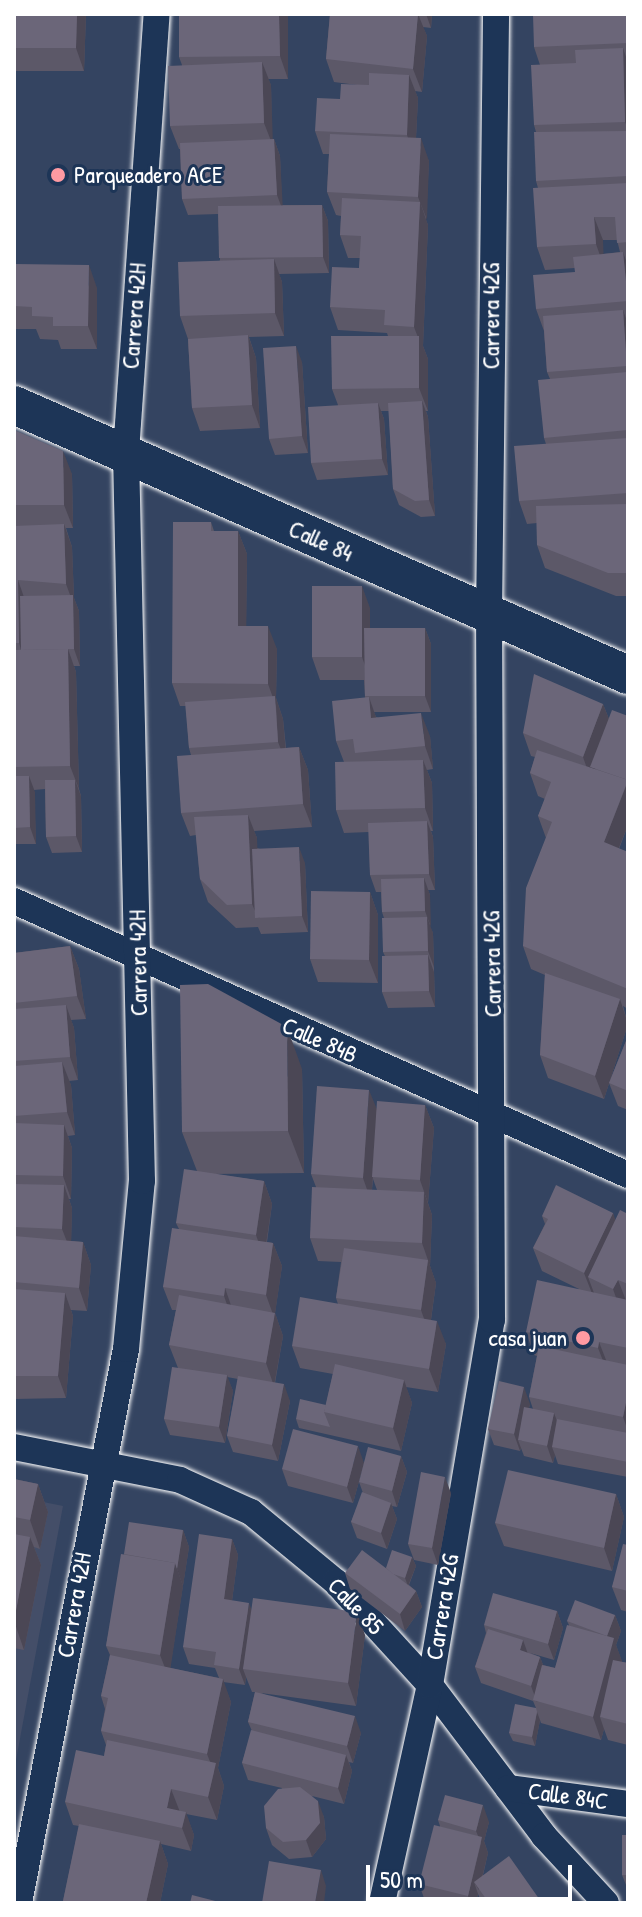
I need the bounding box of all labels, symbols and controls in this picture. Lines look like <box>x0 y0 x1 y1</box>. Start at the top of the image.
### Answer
place label: Parqueadero ACE <box>74 161 223 189</box>
marker: Parqueadero ACE <box>49 166 67 184</box>
street label: Carrera 42H <box>116 262 152 370</box>
street label: Carrera 42G <box>477 263 505 369</box>
street label: Calle 84 <box>284 514 358 568</box>
street label: Carrera 42H <box>123 910 153 1016</box>
street label: Carrera 42G <box>477 911 507 1017</box>
street label: Calle 84B <box>278 1011 362 1069</box>
place label: casa juan <box>489 1324 567 1352</box>
marker: casa juan <box>574 1329 592 1347</box>
street label: Carrera 42H <box>51 1550 97 1660</box>
street label: Carrera 42G <box>419 1552 465 1662</box>
street label: Calle 85 <box>322 1571 390 1641</box>
street label: Calle 84C <box>526 1776 610 1816</box>
scale bar <box>370 1849 576 1899</box>
text: 50 m <box>380 1863 423 1895</box>

